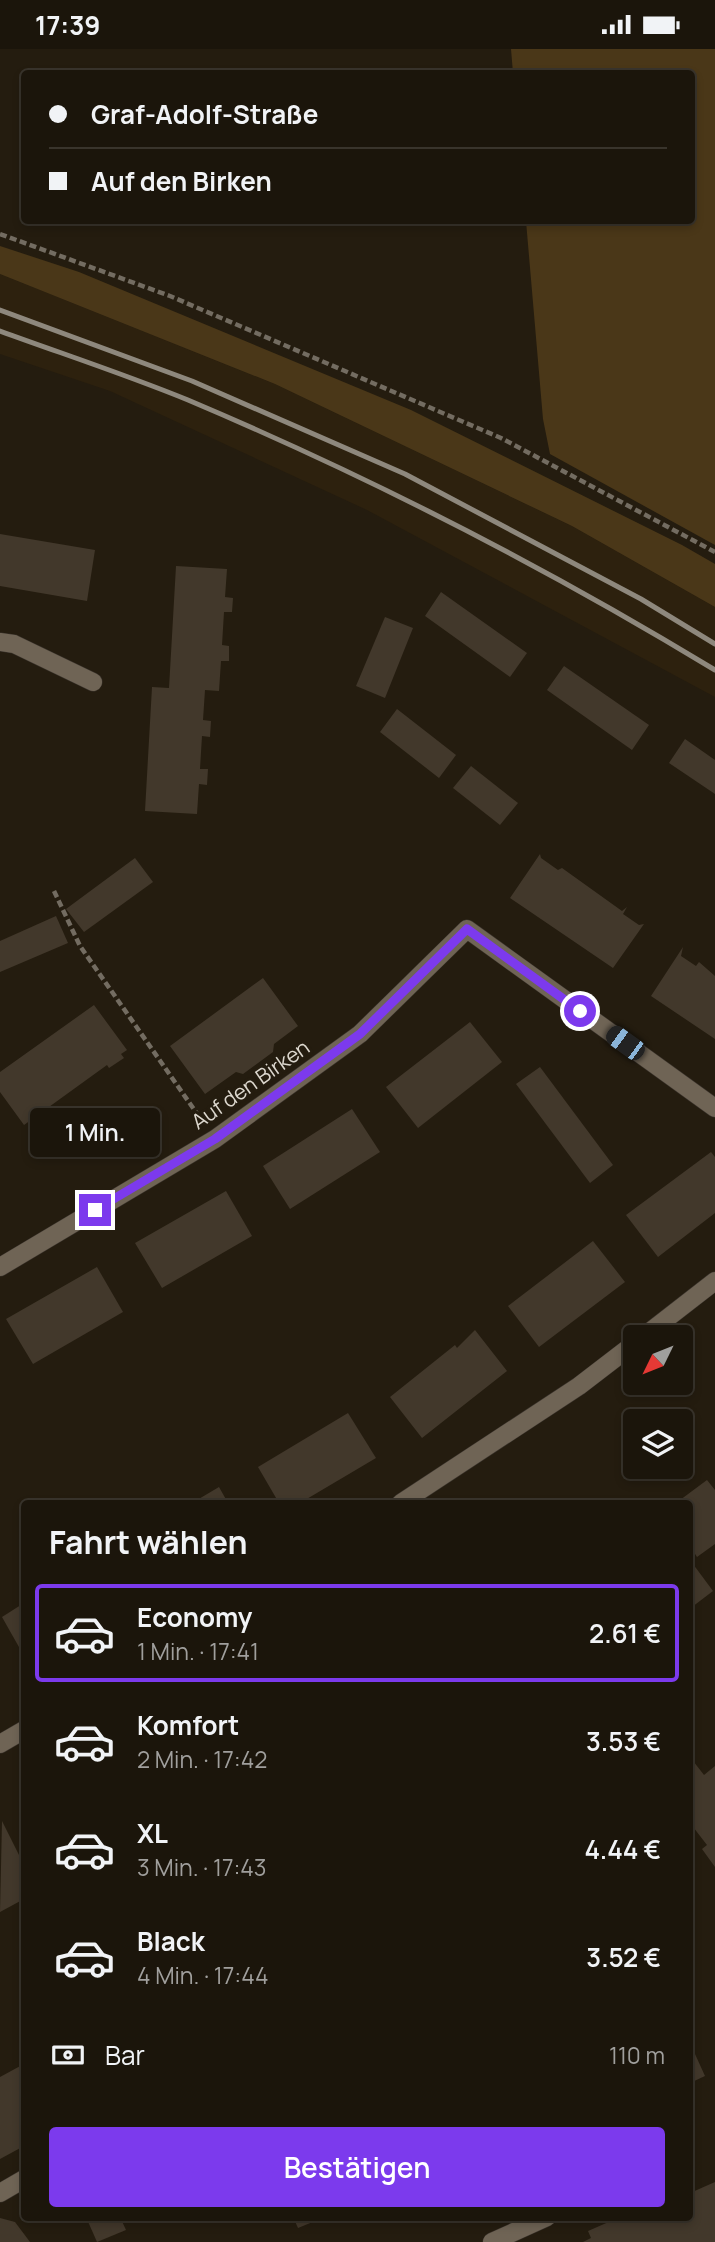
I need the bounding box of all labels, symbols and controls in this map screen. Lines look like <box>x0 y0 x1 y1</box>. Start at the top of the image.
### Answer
text: 17:39 <box>35 7 100 43</box>
text: Graf-Adolf-Straße <box>91 96 318 132</box>
text: Auf den Birken <box>91 163 272 199</box>
route start <box>564 995 596 1027</box>
car <box>602 1022 649 1064</box>
street label: Auf den Birken <box>185 1033 315 1135</box>
callout: 1 Min. <box>30 1109 160 1157</box>
text: 1 Min. <box>65 1116 125 1148</box>
route end <box>79 1194 111 1226</box>
north arrow <box>623 1325 693 1395</box>
map controls <box>623 1325 693 1479</box>
button: layers <box>623 1409 693 1479</box>
text: Fahrt wählen <box>49 1520 248 1564</box>
text: Economy <box>137 1599 252 1635</box>
icon: car <box>53 1602 116 1665</box>
text: 2.61 € <box>589 1615 661 1651</box>
text: 1 Min. · 17:41 <box>137 1635 259 1667</box>
text: Komfort <box>137 1707 239 1743</box>
icon: car <box>53 1710 116 1773</box>
text: 3.53 € <box>586 1723 661 1759</box>
text: 2 Min. · 17:42 <box>137 1743 267 1775</box>
text: XL <box>137 1815 168 1851</box>
icon: car <box>53 1818 116 1881</box>
text: 4.44 € <box>585 1831 661 1867</box>
text: 3 Min. · 17:43 <box>137 1851 267 1883</box>
text: Black <box>137 1923 205 1959</box>
icon: car <box>53 1926 116 1989</box>
text: 3.52 € <box>586 1939 661 1975</box>
text: 4 Min. · 17:44 <box>137 1959 269 1991</box>
icon: cash <box>49 2036 87 2074</box>
text: Bar <box>105 2037 145 2073</box>
text: 110 m <box>609 2039 665 2071</box>
button: Bestätigen <box>49 2127 665 2207</box>

